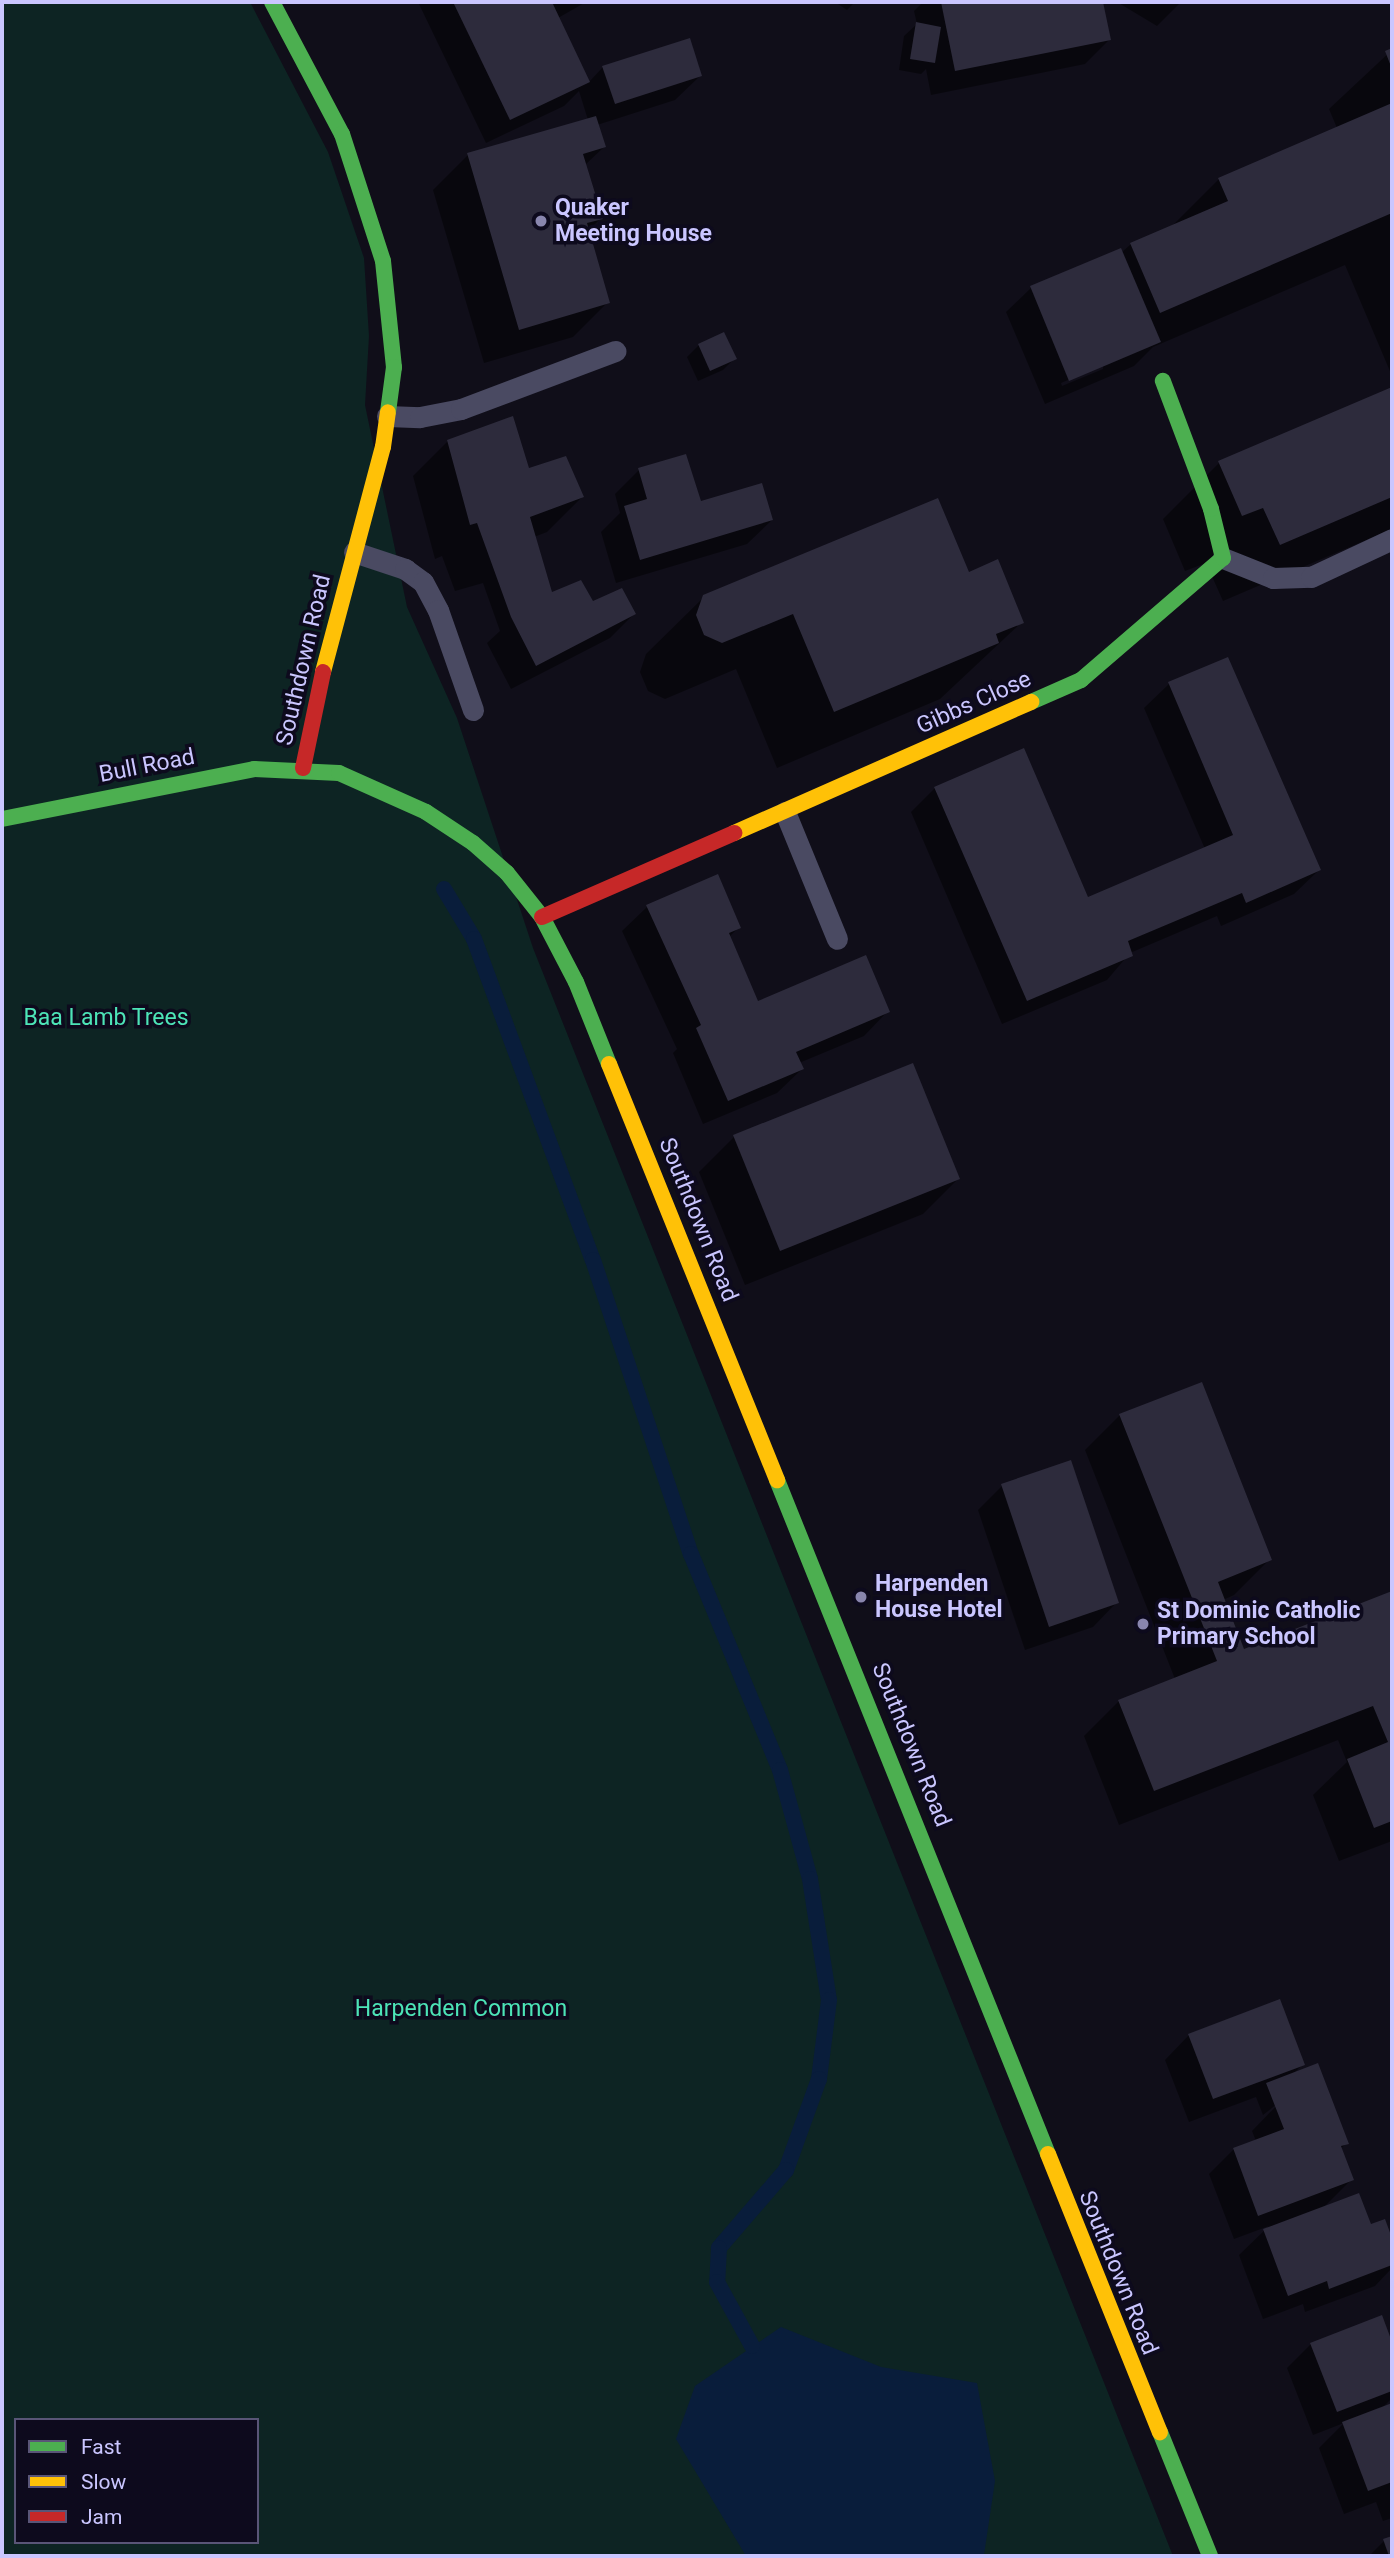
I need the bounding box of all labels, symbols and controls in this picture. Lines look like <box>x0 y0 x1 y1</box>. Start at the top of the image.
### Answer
place label: Quaker Meeting House <box>555 194 712 248</box>
marker: Quaker Meeting House <box>533 213 549 229</box>
street label: Southdown Road <box>271 572 337 748</box>
street label: Gibbs Close <box>912 665 1036 741</box>
street label: Bull Road <box>97 743 197 789</box>
park label: Baa Lamb Trees <box>23 1004 189 1032</box>
street label: Southdown Road <box>653 1134 743 1306</box>
place label: Harpenden House Hotel <box>875 1570 1003 1624</box>
marker: Harpenden House Hotel <box>853 1589 869 1605</box>
place label: St Dominic Catholic Primary School <box>1157 1597 1360 1651</box>
marker: St Dominic Catholic Primary School <box>1135 1616 1151 1632</box>
street label: Southdown Road <box>866 1659 956 1831</box>
park label: Harpenden Common <box>355 1995 567 2023</box>
street label: Southdown Road <box>1073 2187 1163 2359</box>
legend <box>14 2418 259 2544</box>
text: Fast <box>81 2435 121 2459</box>
text: Slow <box>81 2470 126 2494</box>
text: Jam <box>81 2505 122 2529</box>

